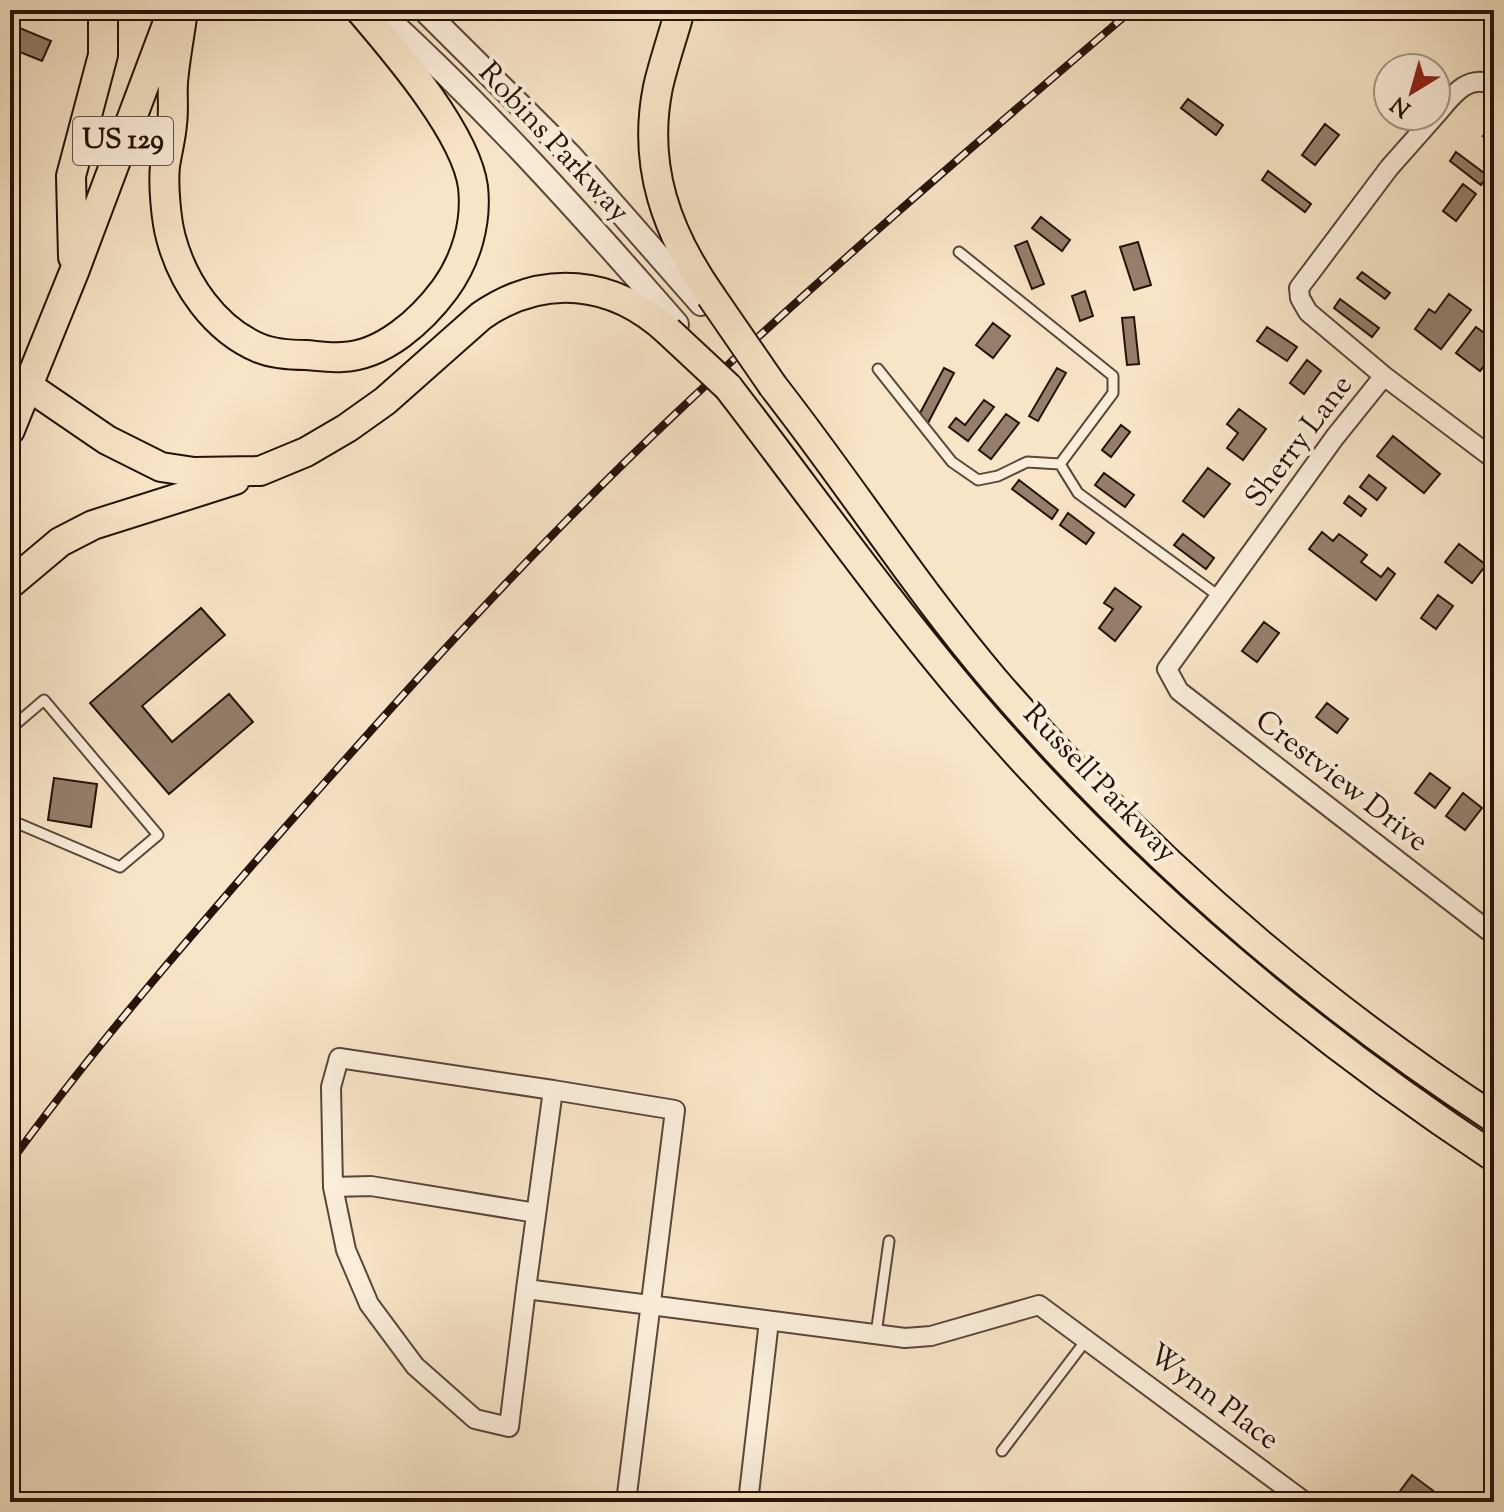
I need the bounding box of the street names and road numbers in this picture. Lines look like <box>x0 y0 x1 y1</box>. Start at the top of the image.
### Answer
street label: Robins Parkway <box>467 53 639 233</box>
road number: US 129 <box>73 117 173 165</box>
street label: Sherry Lane <box>1236 367 1364 517</box>
street label: Russell Parkway <box>1012 695 1186 873</box>
street label: Crestview Drive <box>1245 701 1437 863</box>
street label: Wynn Place <box>1138 1334 1288 1462</box>

